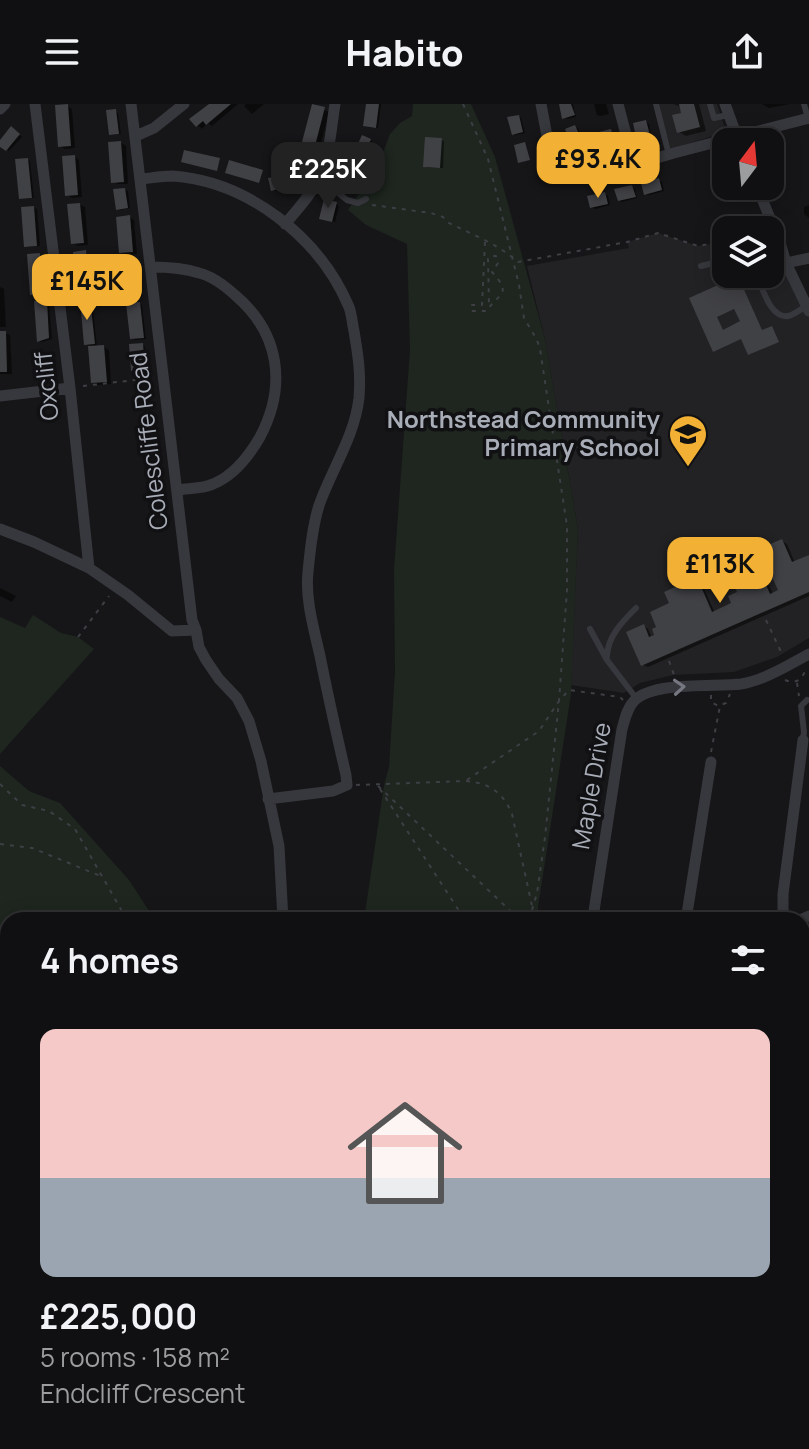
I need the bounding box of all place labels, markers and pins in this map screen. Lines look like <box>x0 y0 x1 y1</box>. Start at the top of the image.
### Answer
pin: £93.4K <box>533 132 663 200</box>
pin: £225K <box>272 142 384 210</box>
pin: £145K <box>31 254 143 322</box>
place label: Northstead Community Primary School <box>387 402 661 463</box>
school or university icon: Northstead Community Primary School <box>667 413 709 468</box>
pin: £113K <box>664 537 776 605</box>

